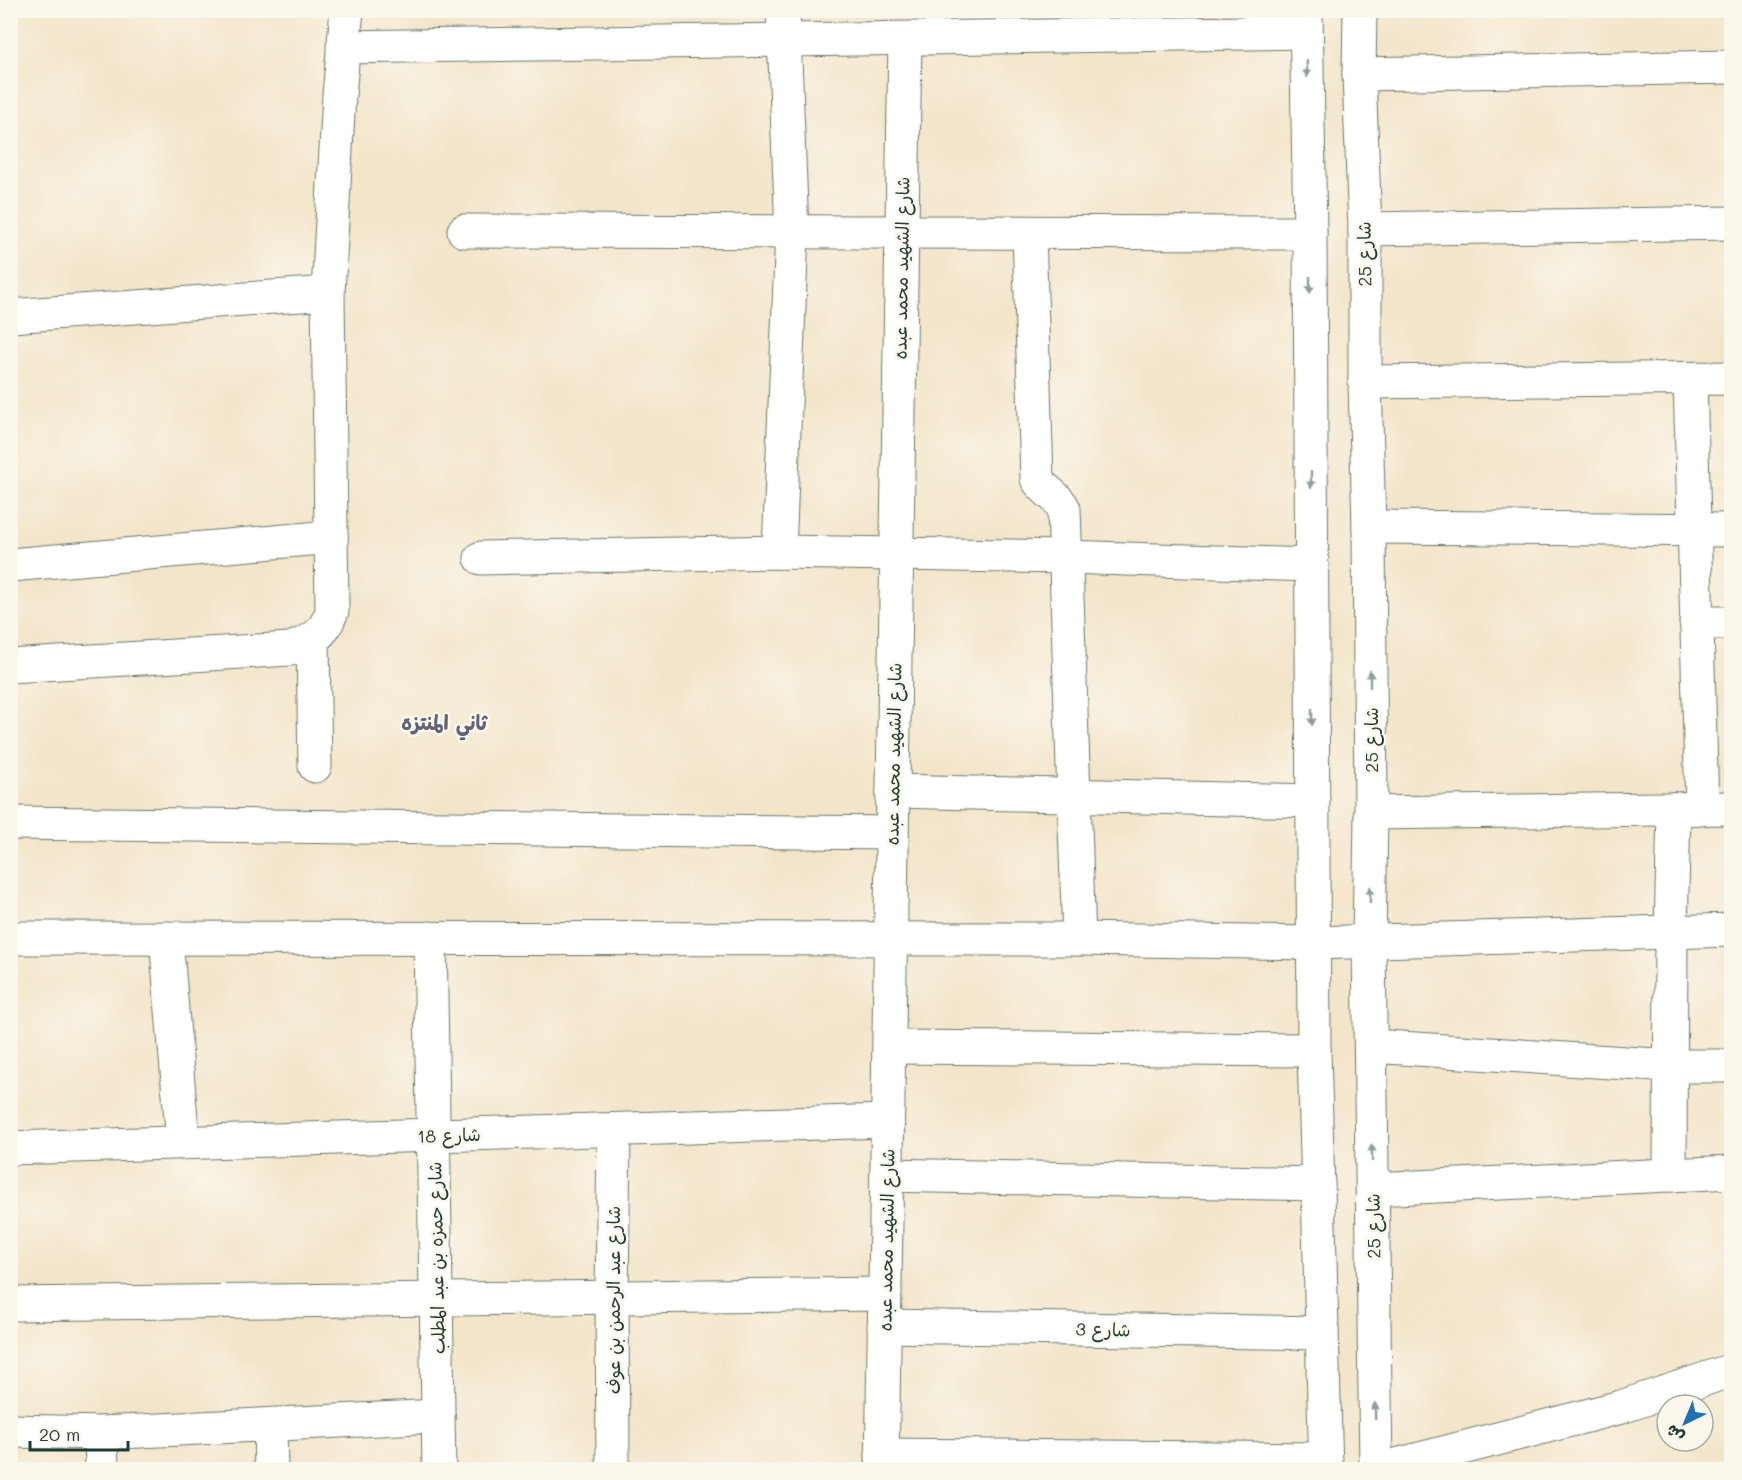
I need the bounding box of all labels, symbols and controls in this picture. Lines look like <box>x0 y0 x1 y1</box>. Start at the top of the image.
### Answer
one-way arrow <box>1302 59 1312 78</box>
street label: شارع الشهيد محمد عبده <box>887 176 916 360</box>
street label: شارع 25 <box>1351 221 1378 287</box>
one-way arrow <box>1305 275 1315 294</box>
one-way arrow <box>1306 470 1316 489</box>
street label: شارع الشهيد محمد عبده <box>879 662 908 846</box>
one-way arrow <box>1365 670 1375 689</box>
one-way arrow <box>1308 707 1317 726</box>
street label: شارع 25 <box>1359 707 1384 773</box>
district label: ثاني المنتزه <box>401 709 488 741</box>
one-way arrow <box>1365 886 1375 905</box>
street label: شارع 18 <box>417 1122 481 1149</box>
one-way arrow <box>1367 1144 1377 1163</box>
street label: شارع الشهيد محمد عبده <box>872 1148 901 1332</box>
street label: شارع حمزه بن عبد المطلب <box>422 1162 451 1354</box>
street label: شارع 25 <box>1360 1193 1387 1259</box>
street label: شارع عبد الرحمن بن عوف <box>601 1206 626 1394</box>
street label: شارع 3 <box>1075 1317 1131 1342</box>
north arrow <box>1655 1393 1715 1453</box>
one-way arrow <box>1370 1402 1380 1421</box>
scale bar <box>30 1414 128 1452</box>
text: ش <box>1661 1421 1688 1448</box>
text: 20 m <box>39 1422 80 1446</box>

